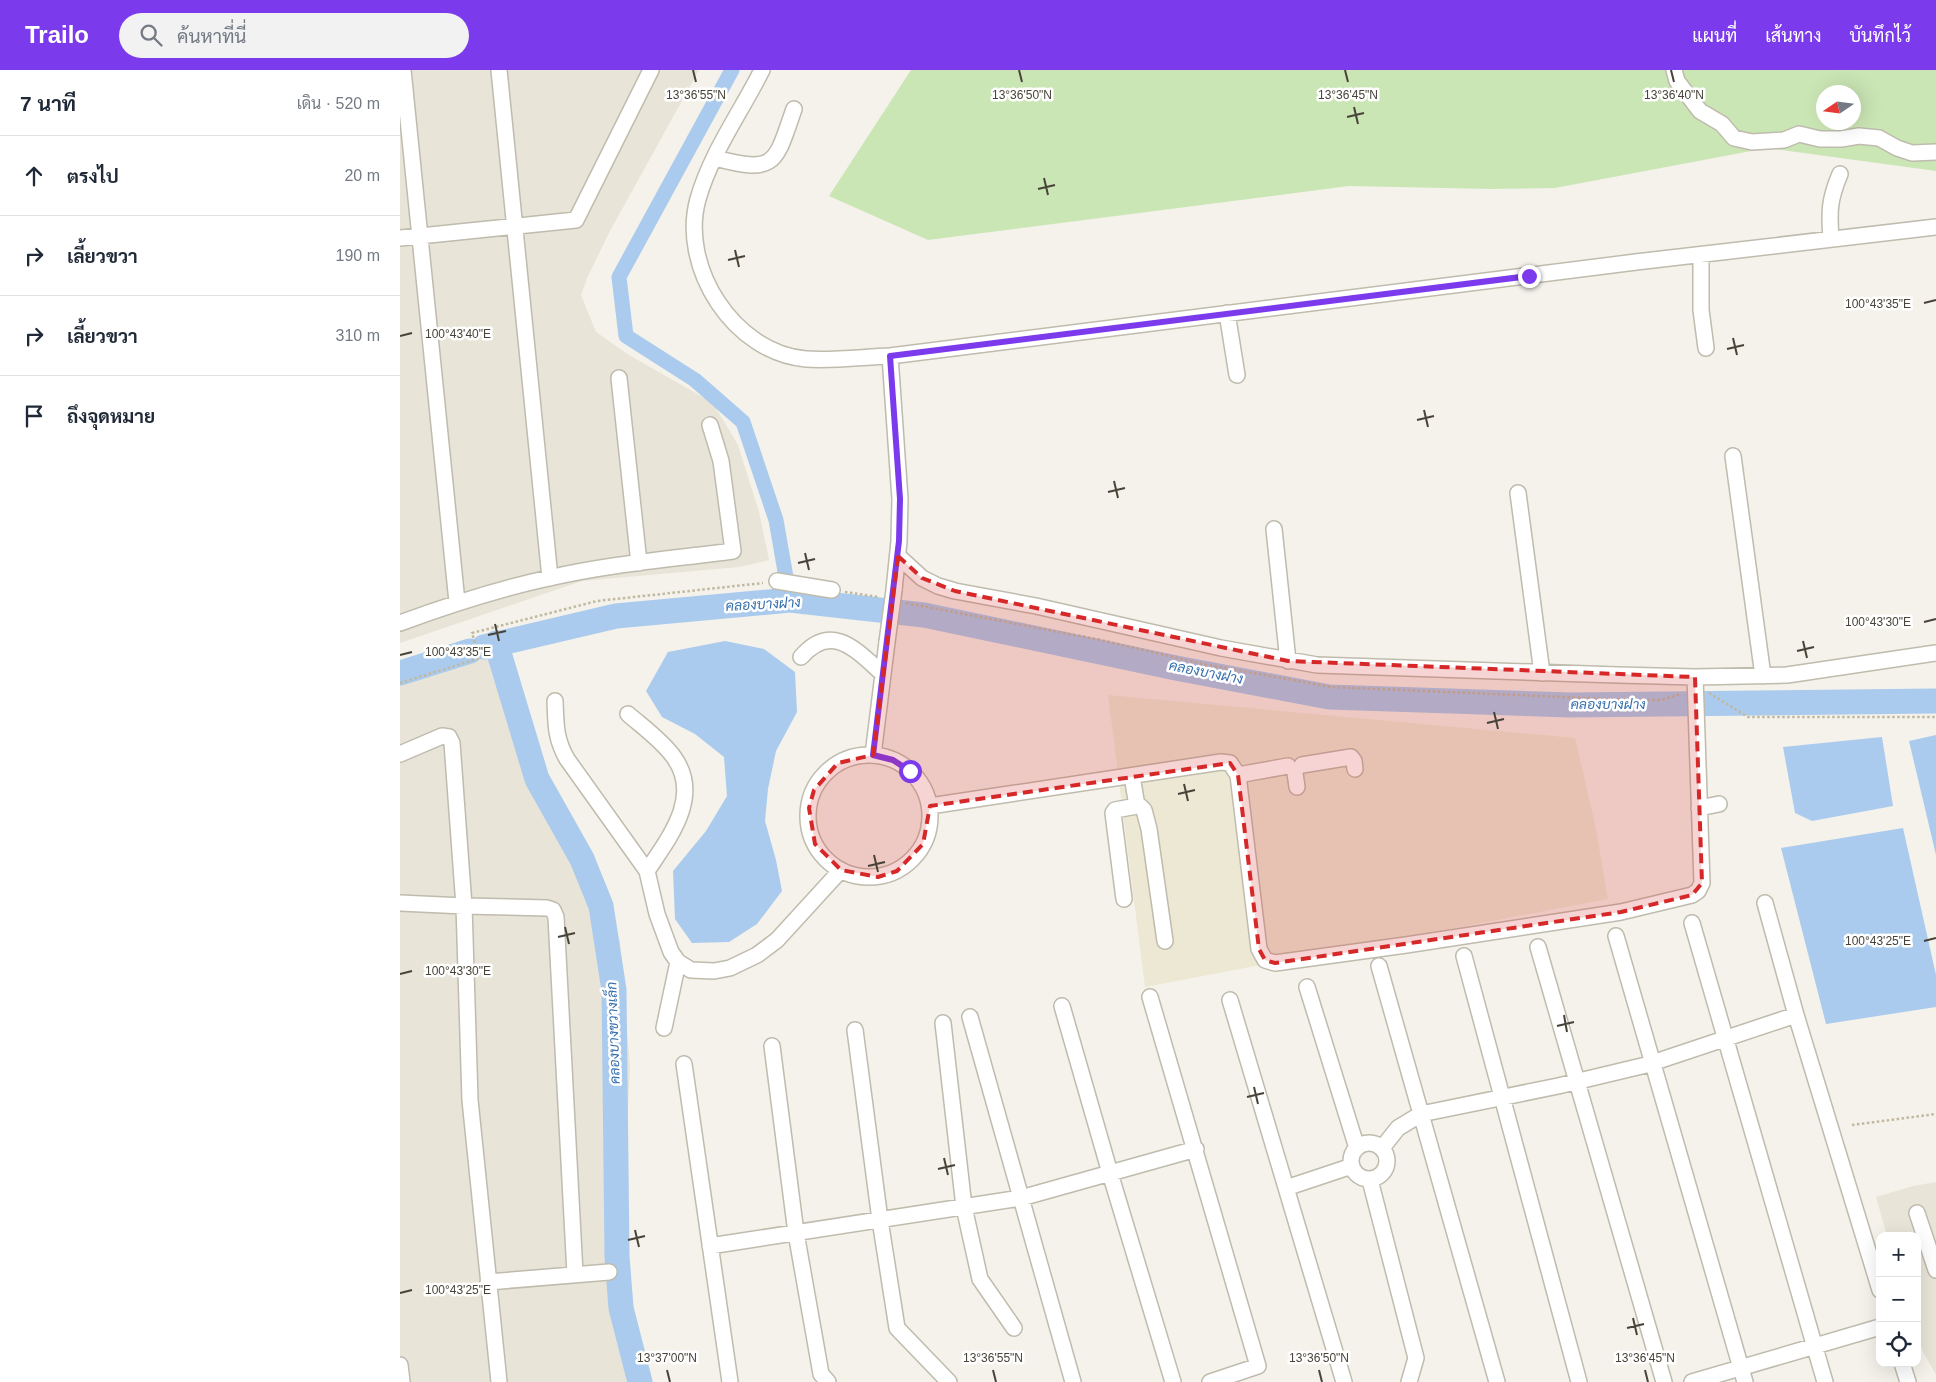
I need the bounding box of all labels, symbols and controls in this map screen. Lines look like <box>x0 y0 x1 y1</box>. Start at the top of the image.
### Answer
search box <box>119 13 469 58</box>
text: Trailo <box>25 21 89 48</box>
icon: search <box>137 21 165 49</box>
text: ค้นหาที่นี่ <box>177 26 246 47</box>
text: แผนที่ <box>1692 26 1737 46</box>
text: เส้นทาง <box>1765 26 1821 46</box>
text: บันทึกไว้ <box>1849 26 1911 46</box>
north arrow <box>1816 85 1861 130</box>
text: 13°36'55"N <box>666 88 726 102</box>
text: 13°36'50"N <box>992 88 1052 102</box>
text: 13°36'45"N <box>1318 88 1378 102</box>
text: 13°36'40"N <box>1644 88 1704 102</box>
text: 7 นาที <box>20 92 76 115</box>
text: เดิน · 520 m <box>297 95 380 112</box>
icon: ahead <box>20 162 48 190</box>
text: ตรงไป <box>67 166 119 187</box>
text: 20 m <box>344 167 380 184</box>
icon: right <box>20 242 48 270</box>
text: เลี้ยวขวา <box>67 246 138 267</box>
text: 190 m <box>336 247 380 264</box>
route end <box>1518 265 1541 288</box>
text: 100°43'35"E <box>1845 297 1911 311</box>
icon: right <box>20 322 48 350</box>
text: เลี้ยวขวา <box>67 326 138 347</box>
text: 310 m <box>336 327 380 344</box>
text: 100°43'40"E <box>425 327 491 341</box>
icon: arrive <box>20 402 48 430</box>
text: ถึงจุดหมาย <box>67 406 155 427</box>
water label: คลองบางฝาง <box>725 594 801 614</box>
text: 100°43'30"E <box>1845 615 1911 629</box>
text: 100°43'35"E <box>425 645 491 659</box>
water label: คลองบางฝาง <box>1168 657 1244 687</box>
water label: คลองบางฝาง <box>1570 696 1646 712</box>
route start <box>899 760 922 783</box>
text: 100°43'25"E <box>1845 934 1911 948</box>
text: 100°43'30"E <box>425 964 491 978</box>
water label: คลองบางขวางเล็ก <box>602 982 623 1085</box>
map controls <box>1876 1232 1921 1367</box>
button: + <box>1876 1232 1921 1277</box>
button: − <box>1876 1277 1921 1322</box>
text: 100°43'25"E <box>425 1283 491 1297</box>
button: locate <box>1876 1322 1921 1367</box>
text: 13°37'00"N <box>637 1351 697 1365</box>
text: 13°36'55"N <box>963 1351 1023 1365</box>
text: 13°36'50"N <box>1289 1351 1349 1365</box>
text: 13°36'45"N <box>1615 1351 1675 1365</box>

